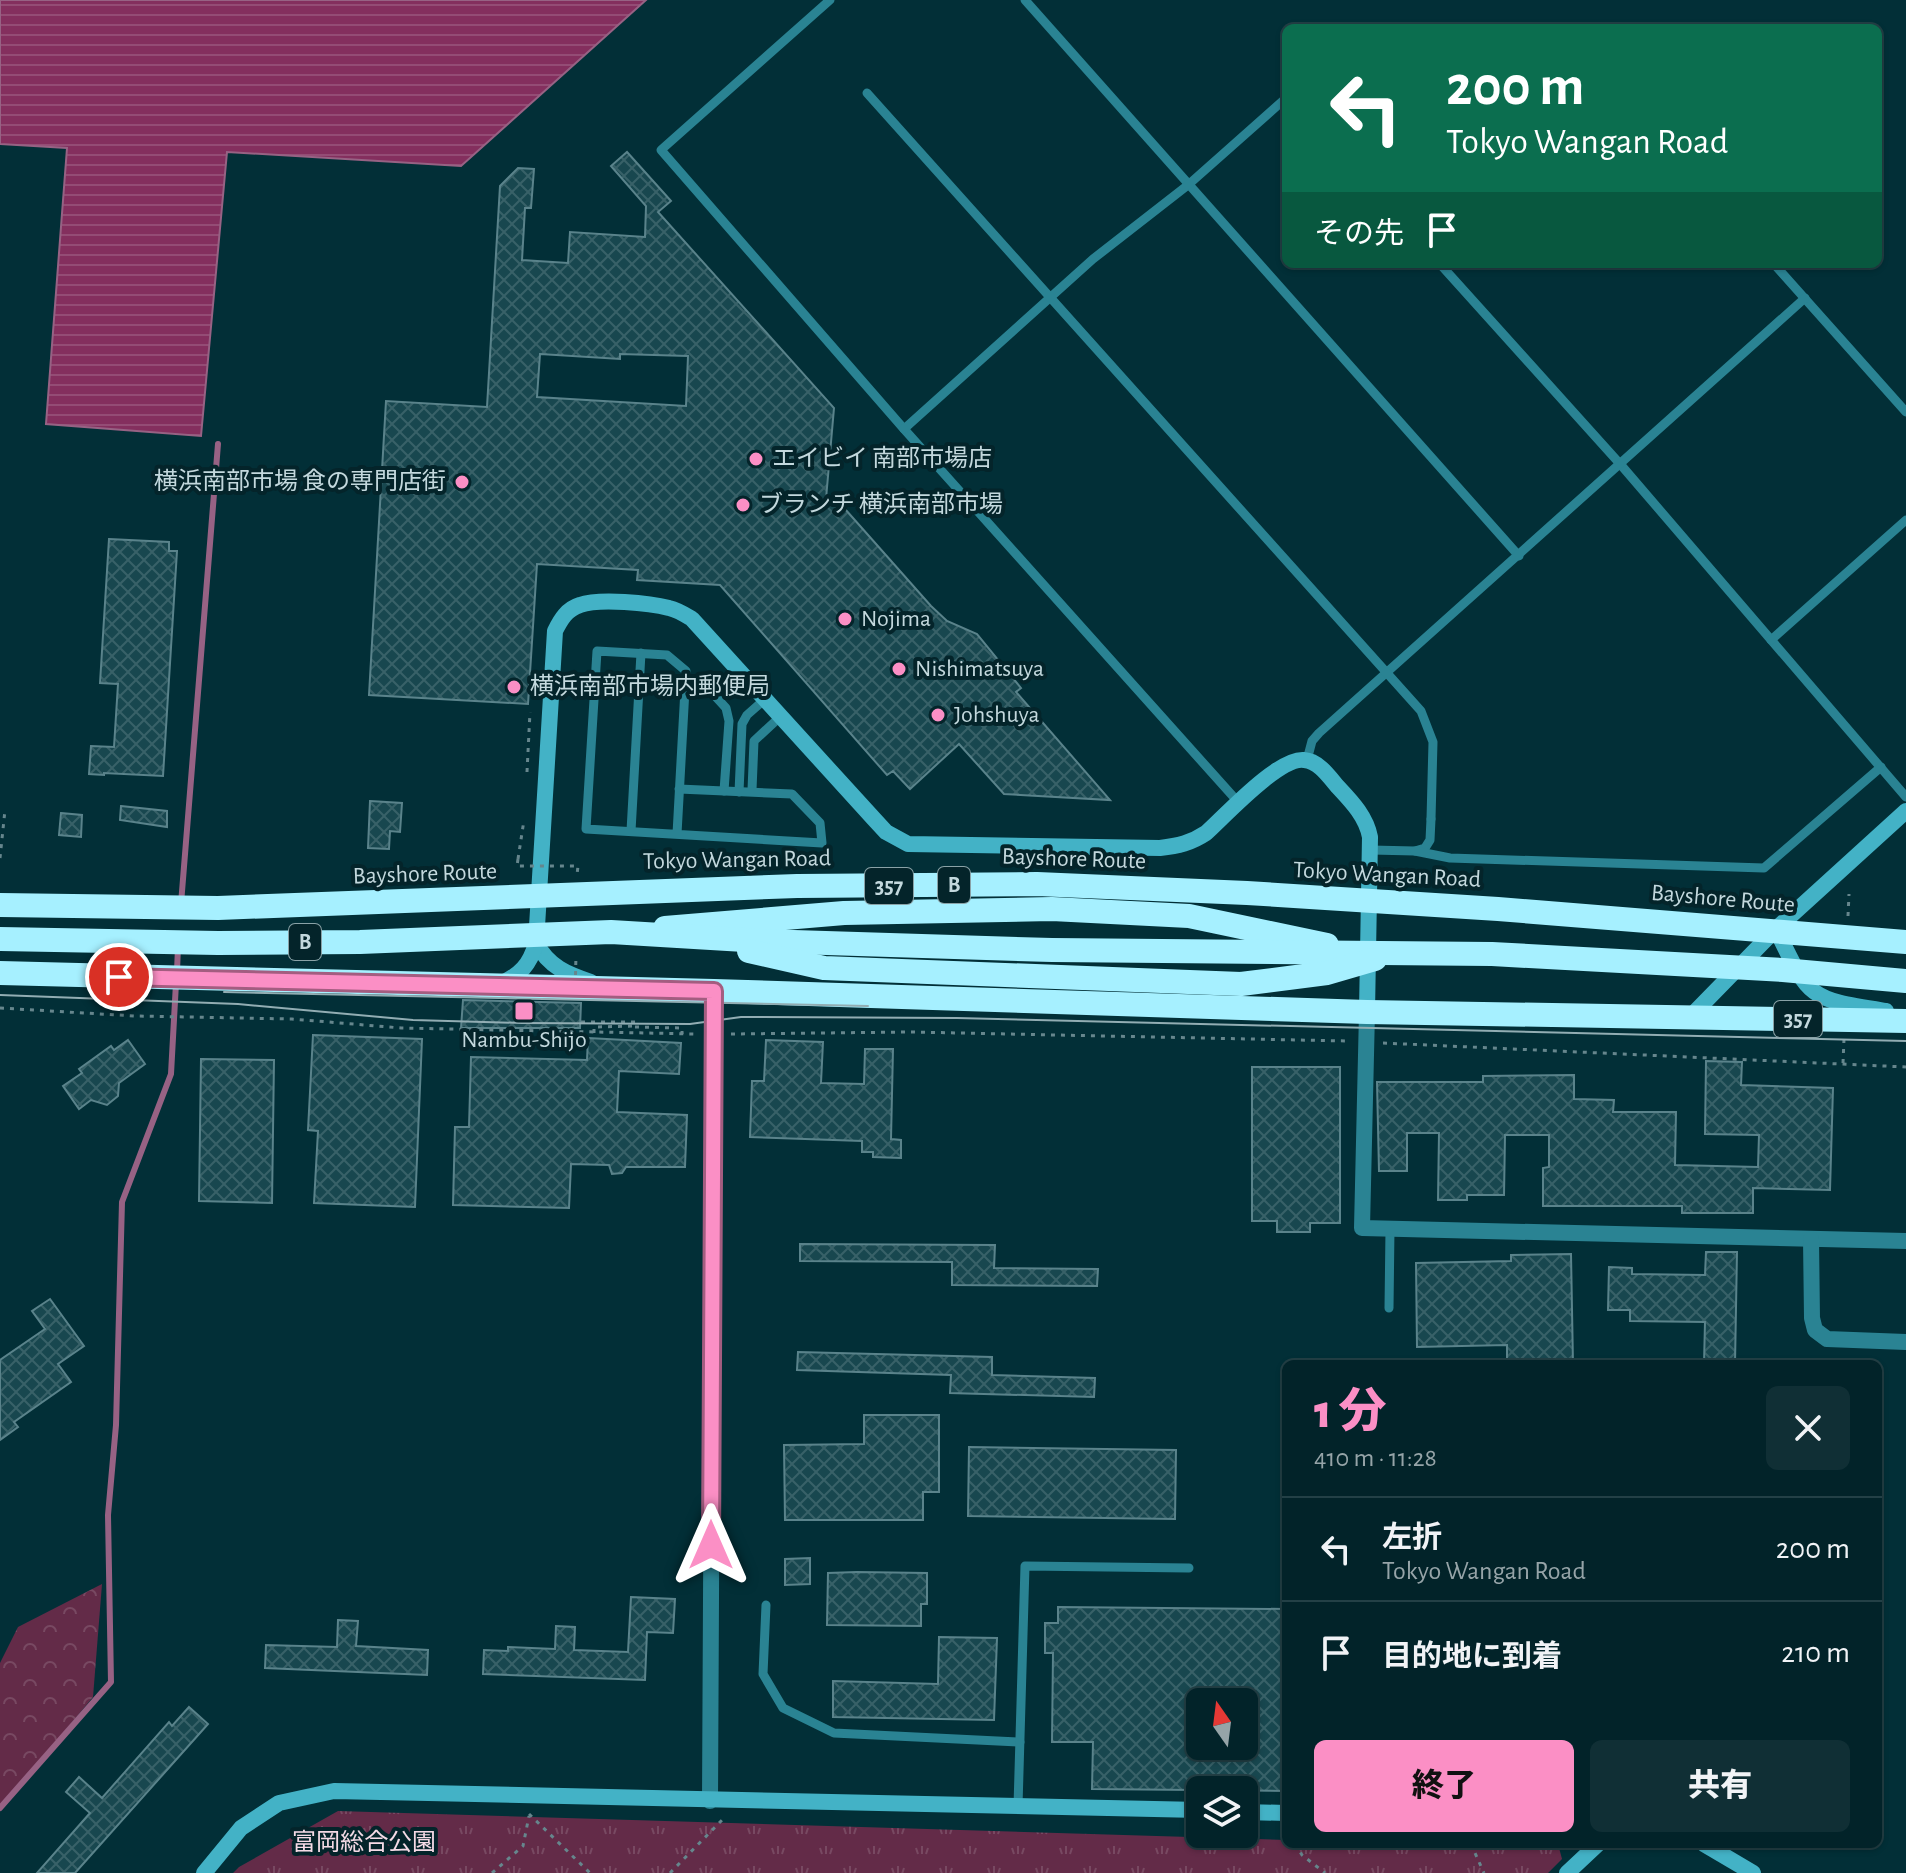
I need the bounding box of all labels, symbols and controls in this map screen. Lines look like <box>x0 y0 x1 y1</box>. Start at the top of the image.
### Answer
icon: left <box>1314 56 1418 160</box>
text: 200 m <box>1446 59 1584 115</box>
text: Tokyo Wangan Road <box>1446 124 1728 160</box>
icon: arrive <box>1420 208 1464 252</box>
text: その先 <box>1314 219 1404 249</box>
place label: エイビイ 南部市場店 <box>772 445 992 471</box>
marker: エイビイ 南部市場店 <box>747 450 765 468</box>
place label: 横浜南部市場 食の専門店街 <box>154 468 446 494</box>
marker: 横浜南部市場 食の専門店街 <box>453 473 471 491</box>
place label: ブランチ 横浜南部市場 <box>759 491 1003 517</box>
marker: ブランチ 横浜南部市場 <box>734 496 752 514</box>
place label: Nojima <box>861 607 931 631</box>
marker: Nojima <box>836 610 854 628</box>
place label: Nishimatsuya <box>915 657 1044 681</box>
marker: Nishimatsuya <box>890 660 908 678</box>
place label: 横浜南部市場内郵便局 <box>530 673 770 699</box>
marker: 横浜南部市場内郵便局 <box>505 678 523 696</box>
place label: Johshuya <box>954 703 1039 727</box>
marker: Johshuya <box>929 706 947 724</box>
street label: Bayshore Route <box>1001 844 1147 874</box>
street label: Tokyo Wangan Road <box>643 846 831 874</box>
street label: Tokyo Wangan Road <box>1292 858 1482 892</box>
street label: Bayshore Route <box>352 859 498 889</box>
road number: B <box>938 867 970 903</box>
road number: 357 <box>865 868 913 904</box>
street label: Bayshore Route <box>1650 881 1796 917</box>
road number: B <box>289 924 321 960</box>
pin <box>85 943 153 1011</box>
icon: arrive <box>97 955 141 999</box>
marker: Nambu-Shijo <box>513 1000 535 1022</box>
road number: 357 <box>1774 1001 1822 1037</box>
place label: Nambu-Shijo <box>461 1028 587 1052</box>
button: close <box>1766 1386 1850 1470</box>
text: 1 分 <box>1314 1389 1387 1437</box>
text: 410 m · 11:28 <box>1314 1445 1437 1471</box>
position arrow <box>669 1503 753 1587</box>
text: 左折 <box>1382 1523 1442 1553</box>
icon: left <box>1314 1527 1358 1571</box>
text: 200 m <box>1776 1534 1850 1564</box>
text: Tokyo Wangan Road <box>1382 1558 1586 1584</box>
icon: arrive <box>1314 1631 1358 1675</box>
text: 210 m <box>1781 1638 1850 1668</box>
text: 目的地に到着 <box>1382 1642 1562 1672</box>
north arrow <box>1186 1688 1258 1760</box>
map controls <box>1186 1688 1258 1848</box>
button: 終了 <box>1314 1740 1574 1832</box>
button: 共有 <box>1590 1740 1850 1832</box>
button: layers <box>1186 1776 1258 1848</box>
park label: 富岡総合公園 <box>292 1829 436 1855</box>

